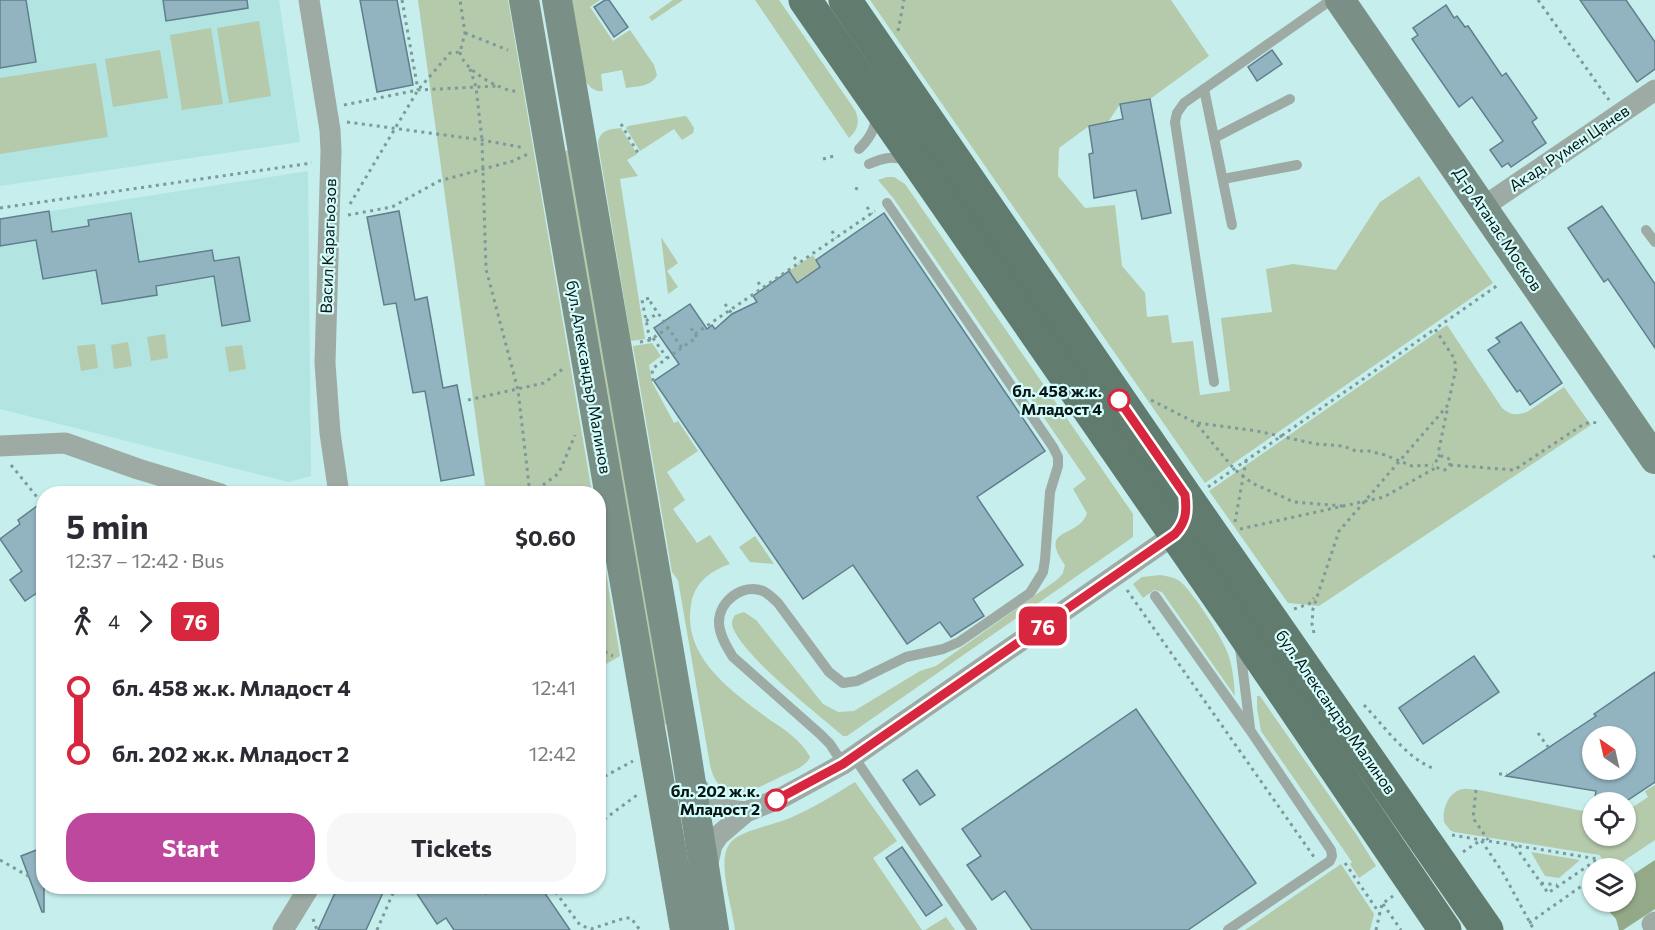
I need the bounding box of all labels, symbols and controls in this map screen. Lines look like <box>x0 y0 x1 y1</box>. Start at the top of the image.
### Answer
street label: Акад. Румен Цанев <box>1505 100 1632 195</box>
street label: Д-р Атанас Москов <box>1450 163 1547 294</box>
street label: Васил Карагьозов <box>316 178 339 314</box>
street label: бул. Александър Малинов <box>563 279 616 475</box>
place label: бл. 458 ж.к. Младост 4 <box>1012 381 1102 418</box>
marker: бл. 458 ж.к. Младост 4 <box>1108 389 1130 411</box>
text: 5 min <box>66 505 149 546</box>
text: $0.60 <box>515 524 576 551</box>
text: 12:37 – 12:42 · Bus <box>66 548 224 572</box>
icon: walk <box>66 605 99 638</box>
icon: forward <box>129 605 162 638</box>
line badge: 76 <box>1016 606 1070 646</box>
text: 4 <box>108 609 120 633</box>
text: 76 <box>183 609 207 634</box>
text: 76 <box>1031 614 1055 639</box>
street label: бул. Александър Малинов <box>1272 626 1400 798</box>
text: бл. 458 ж.к. Младост 4 <box>112 674 351 701</box>
text: 12:41 <box>532 675 576 699</box>
north arrow <box>1582 726 1636 780</box>
map controls <box>1582 726 1636 912</box>
text: бл. 202 ж.к. Младост 2 <box>112 740 349 767</box>
text: 12:42 <box>529 741 576 765</box>
place label: бл. 202 ж.к. Младост 2 <box>671 781 760 818</box>
marker: бл. 202 ж.к. Младост 2 <box>765 789 787 811</box>
button: locate <box>1582 792 1636 846</box>
button: Start <box>66 813 315 882</box>
button: Tickets <box>327 813 576 882</box>
button: layers <box>1582 858 1636 912</box>

